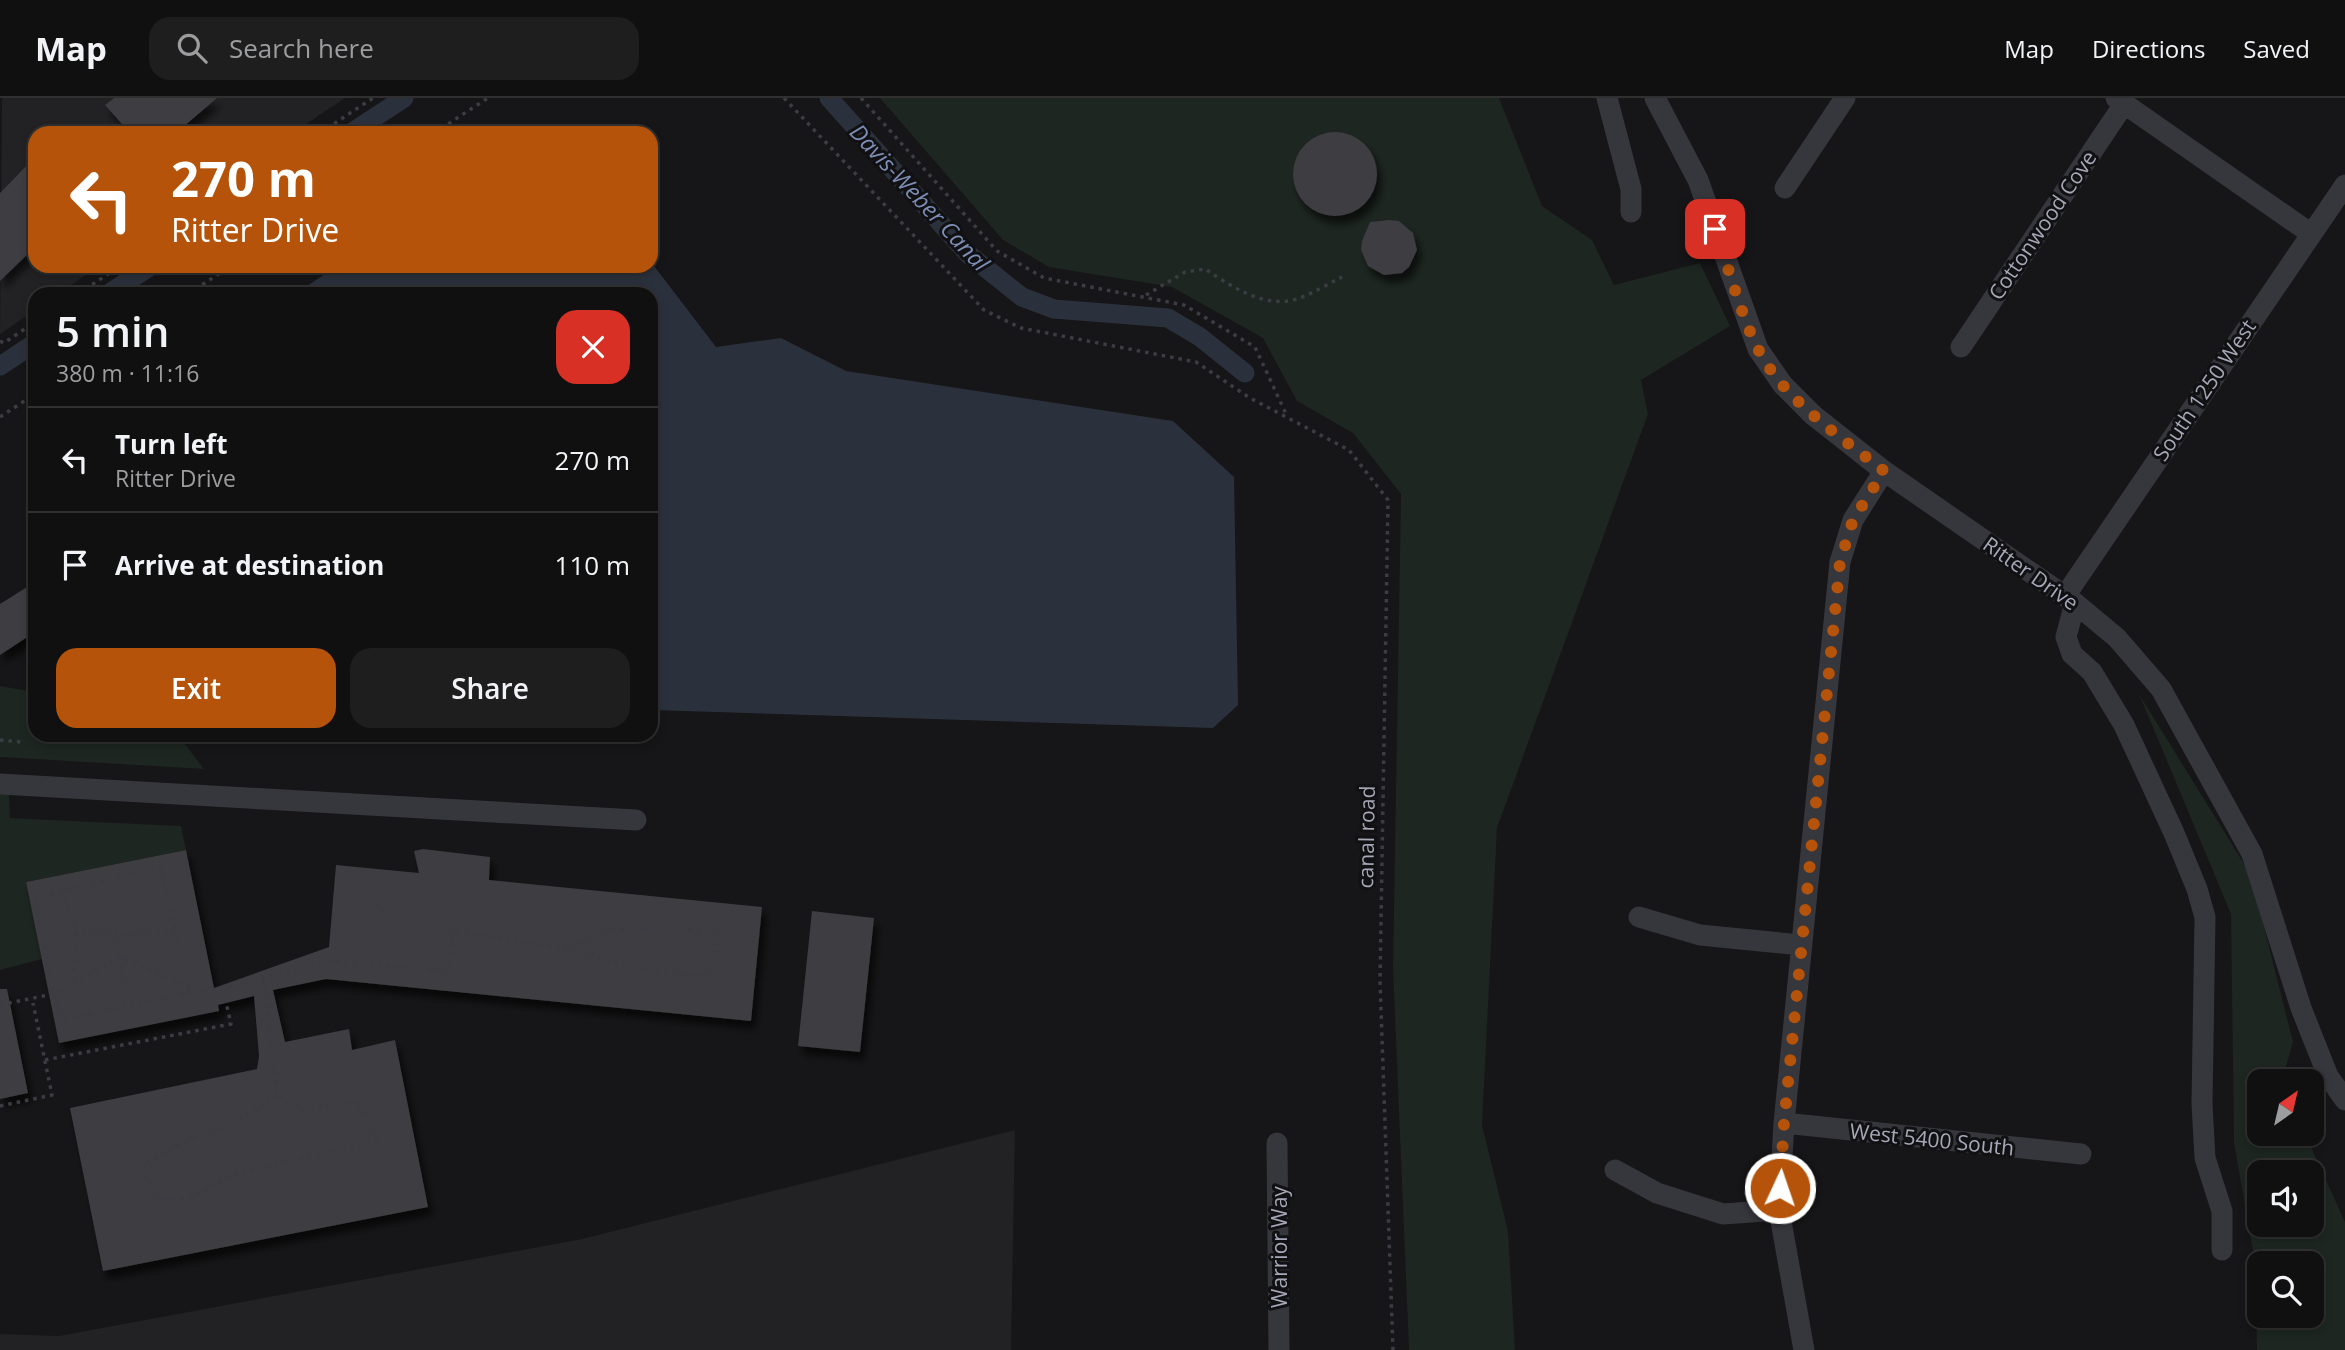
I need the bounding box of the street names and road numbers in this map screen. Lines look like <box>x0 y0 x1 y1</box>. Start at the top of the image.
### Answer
street label: Cottonwood Cove <box>1982 145 2102 305</box>
street label: South 1250 West <box>2146 314 2262 466</box>
street label: Ritter Drive <box>1978 530 2084 616</box>
street label: canal road <box>1351 785 1381 889</box>
street label: West 5400 South <box>1848 1116 2016 1162</box>
street label: Warrior Way <box>1265 1186 1293 1308</box>

